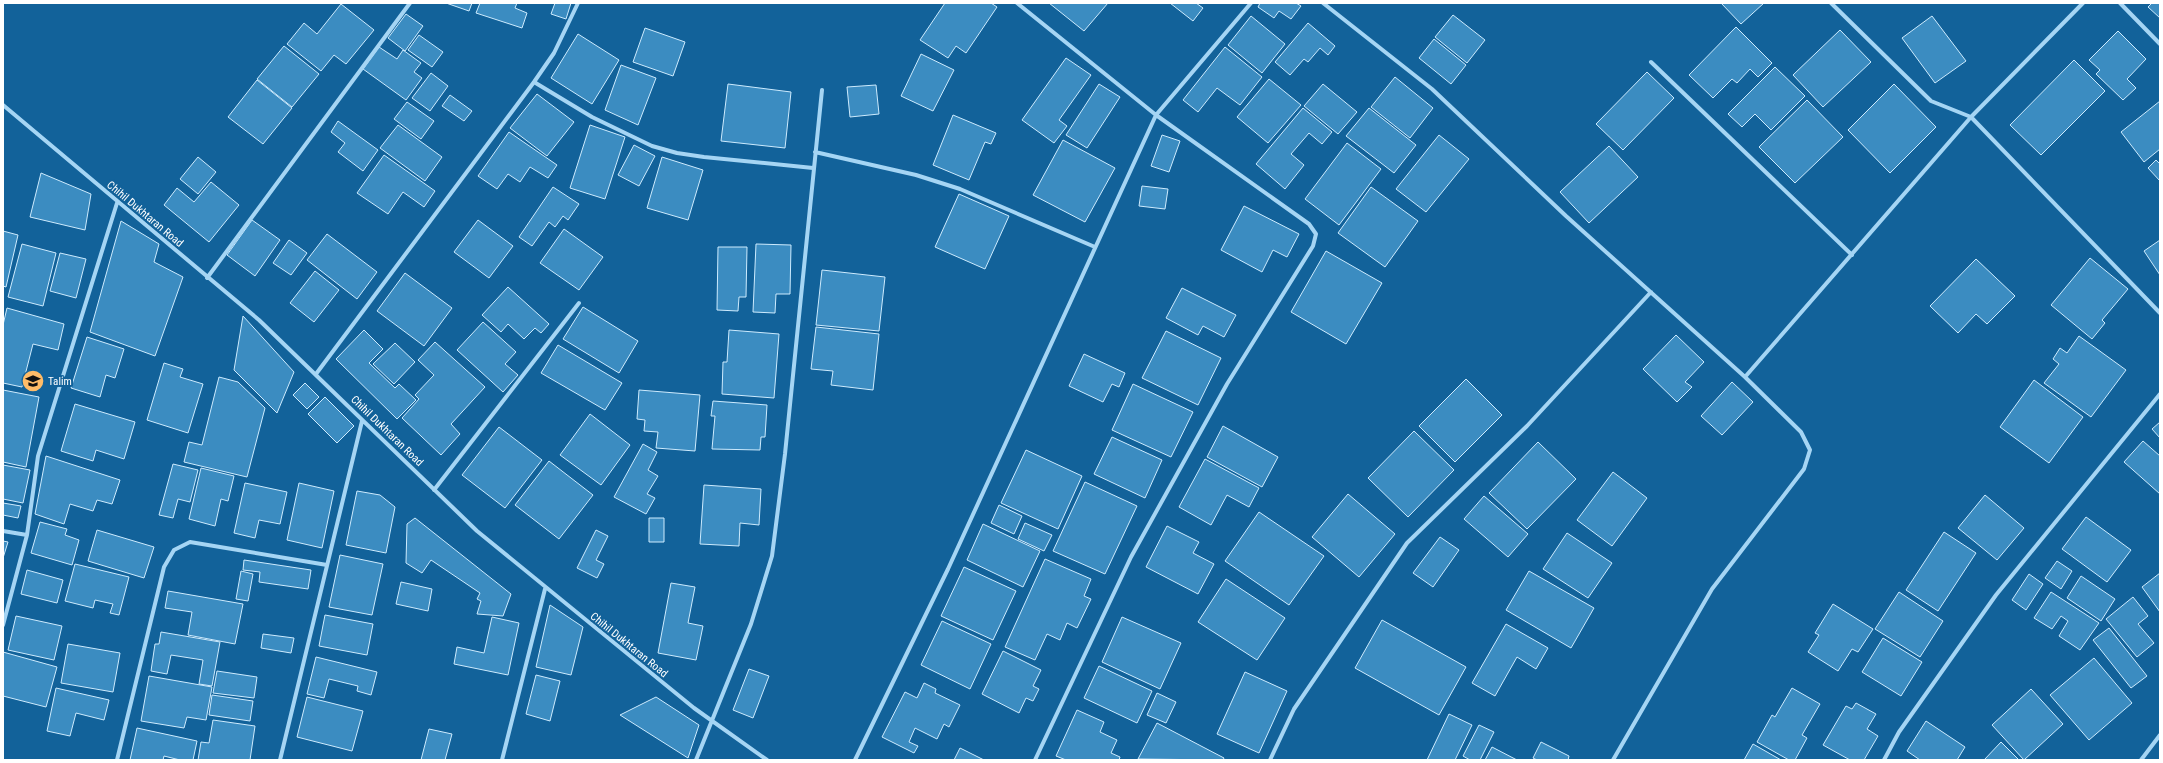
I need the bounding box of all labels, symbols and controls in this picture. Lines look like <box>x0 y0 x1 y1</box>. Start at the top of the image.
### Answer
street label: Chihil Dukhtaran Road <box>104 178 186 250</box>
school or university icon: Talim <box>20 368 46 394</box>
place label: Talim <box>48 375 72 388</box>
street label: Chihil Dukhtaran Road <box>348 393 426 469</box>
street label: Chihil Dukhtaran Road <box>588 610 670 680</box>

